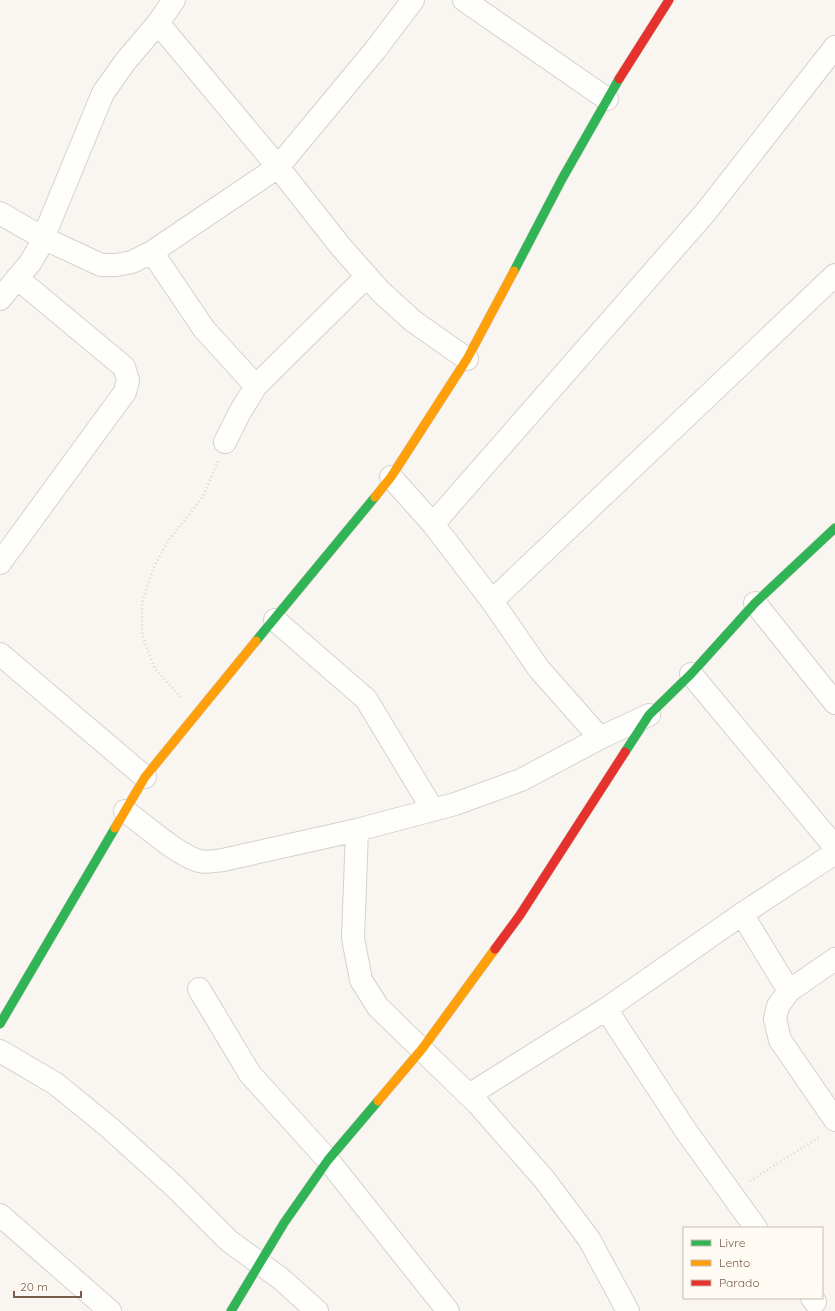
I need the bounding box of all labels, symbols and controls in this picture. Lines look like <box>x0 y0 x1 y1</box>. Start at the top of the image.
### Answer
legend <box>683 1227 823 1299</box>
text: Livre <box>719 1235 746 1250</box>
text: Lento <box>719 1255 750 1270</box>
scale bar <box>14 1273 81 1299</box>
text: Parado <box>719 1275 760 1290</box>
text: 20 m <box>20 1279 48 1294</box>

